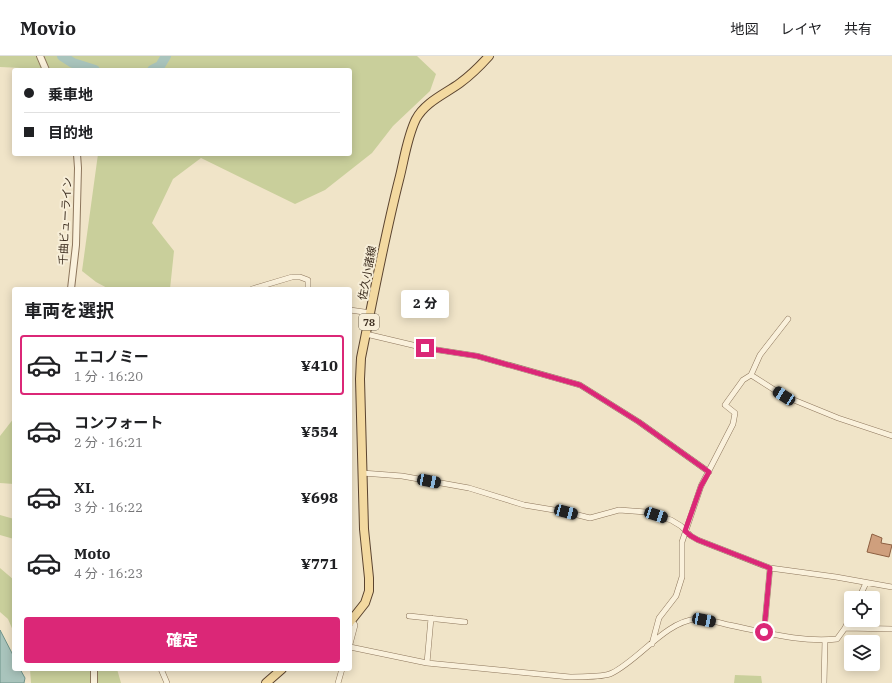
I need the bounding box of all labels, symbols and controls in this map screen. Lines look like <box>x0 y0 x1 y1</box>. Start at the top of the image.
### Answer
text: Movio <box>20 16 76 40</box>
text: 地図 <box>730 20 758 38</box>
text: レイヤ <box>780 20 822 38</box>
text: 共有 <box>844 20 872 38</box>
text: 乗車地 <box>48 85 93 104</box>
text: 目的地 <box>48 123 93 142</box>
street label: 千曲ビューライン <box>56 177 74 265</box>
street label: 佐久小諸線 <box>355 245 379 301</box>
callout: 2 分 <box>401 290 449 318</box>
text: 2 分 <box>413 295 437 312</box>
text: 車両を選択 <box>24 299 114 322</box>
road number: 78 <box>359 314 379 330</box>
route end <box>416 339 434 357</box>
icon: car <box>26 347 62 383</box>
text: エコノミー <box>74 347 149 366</box>
text: ¥410 <box>301 356 338 375</box>
text: 1 分 · 16:20 <box>74 368 143 385</box>
car <box>771 384 797 408</box>
icon: car <box>26 413 62 449</box>
text: コンフォート <box>74 413 164 432</box>
text: ¥554 <box>301 422 338 441</box>
text: 2 分 · 16:21 <box>74 434 143 451</box>
car <box>416 473 442 489</box>
text: XL <box>74 478 94 497</box>
icon: car <box>26 479 62 515</box>
text: ¥698 <box>301 488 338 507</box>
text: 3 分 · 16:22 <box>74 499 143 516</box>
car <box>553 503 579 521</box>
car <box>643 506 669 524</box>
text: Moto <box>74 544 111 563</box>
icon: car <box>26 545 62 581</box>
text: ¥771 <box>301 554 338 573</box>
text: 4 分 · 16:23 <box>74 565 143 582</box>
map controls <box>844 591 880 671</box>
button: locate <box>844 591 880 627</box>
car <box>691 612 717 628</box>
button: 確定 <box>24 617 340 663</box>
route start <box>755 623 773 641</box>
button: layers <box>844 635 880 671</box>

